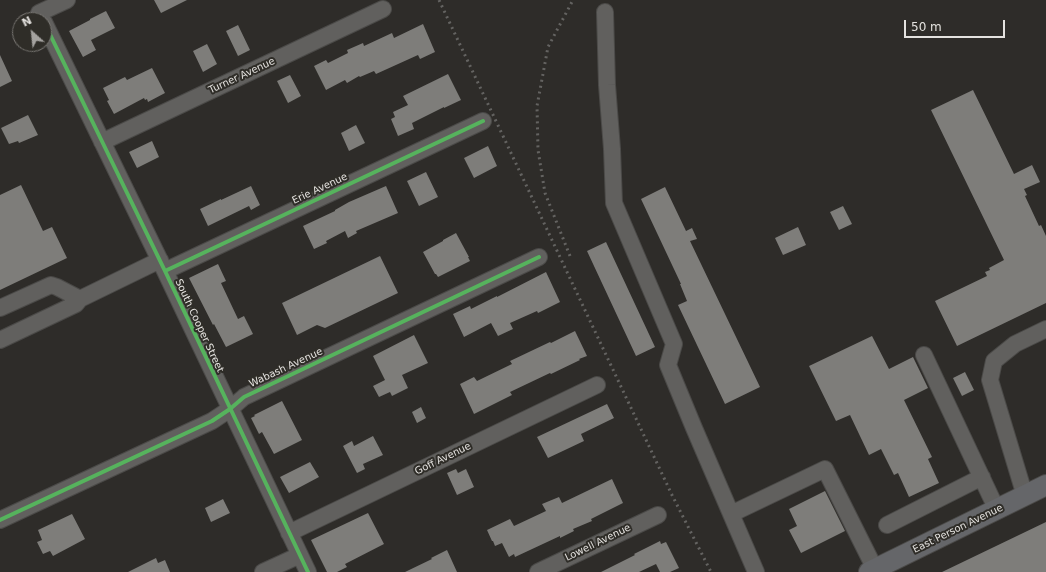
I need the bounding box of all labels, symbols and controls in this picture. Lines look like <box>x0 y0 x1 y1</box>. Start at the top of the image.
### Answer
north arrow <box>12 12 52 52</box>
scale bar <box>906 12 1007 38</box>
text: N <box>20 14 34 30</box>
text: 50 m <box>911 20 942 34</box>
street label: Turner Avenue <box>207 55 277 97</box>
street label: Erie Avenue <box>290 171 350 207</box>
street label: South Cooper Street <box>172 277 226 375</box>
street label: Wabash Avenue <box>247 346 325 390</box>
street label: Goff Avenue <box>413 440 473 478</box>
street label: East Person Avenue <box>911 502 1005 556</box>
street label: Lowell Avenue <box>563 522 633 564</box>

